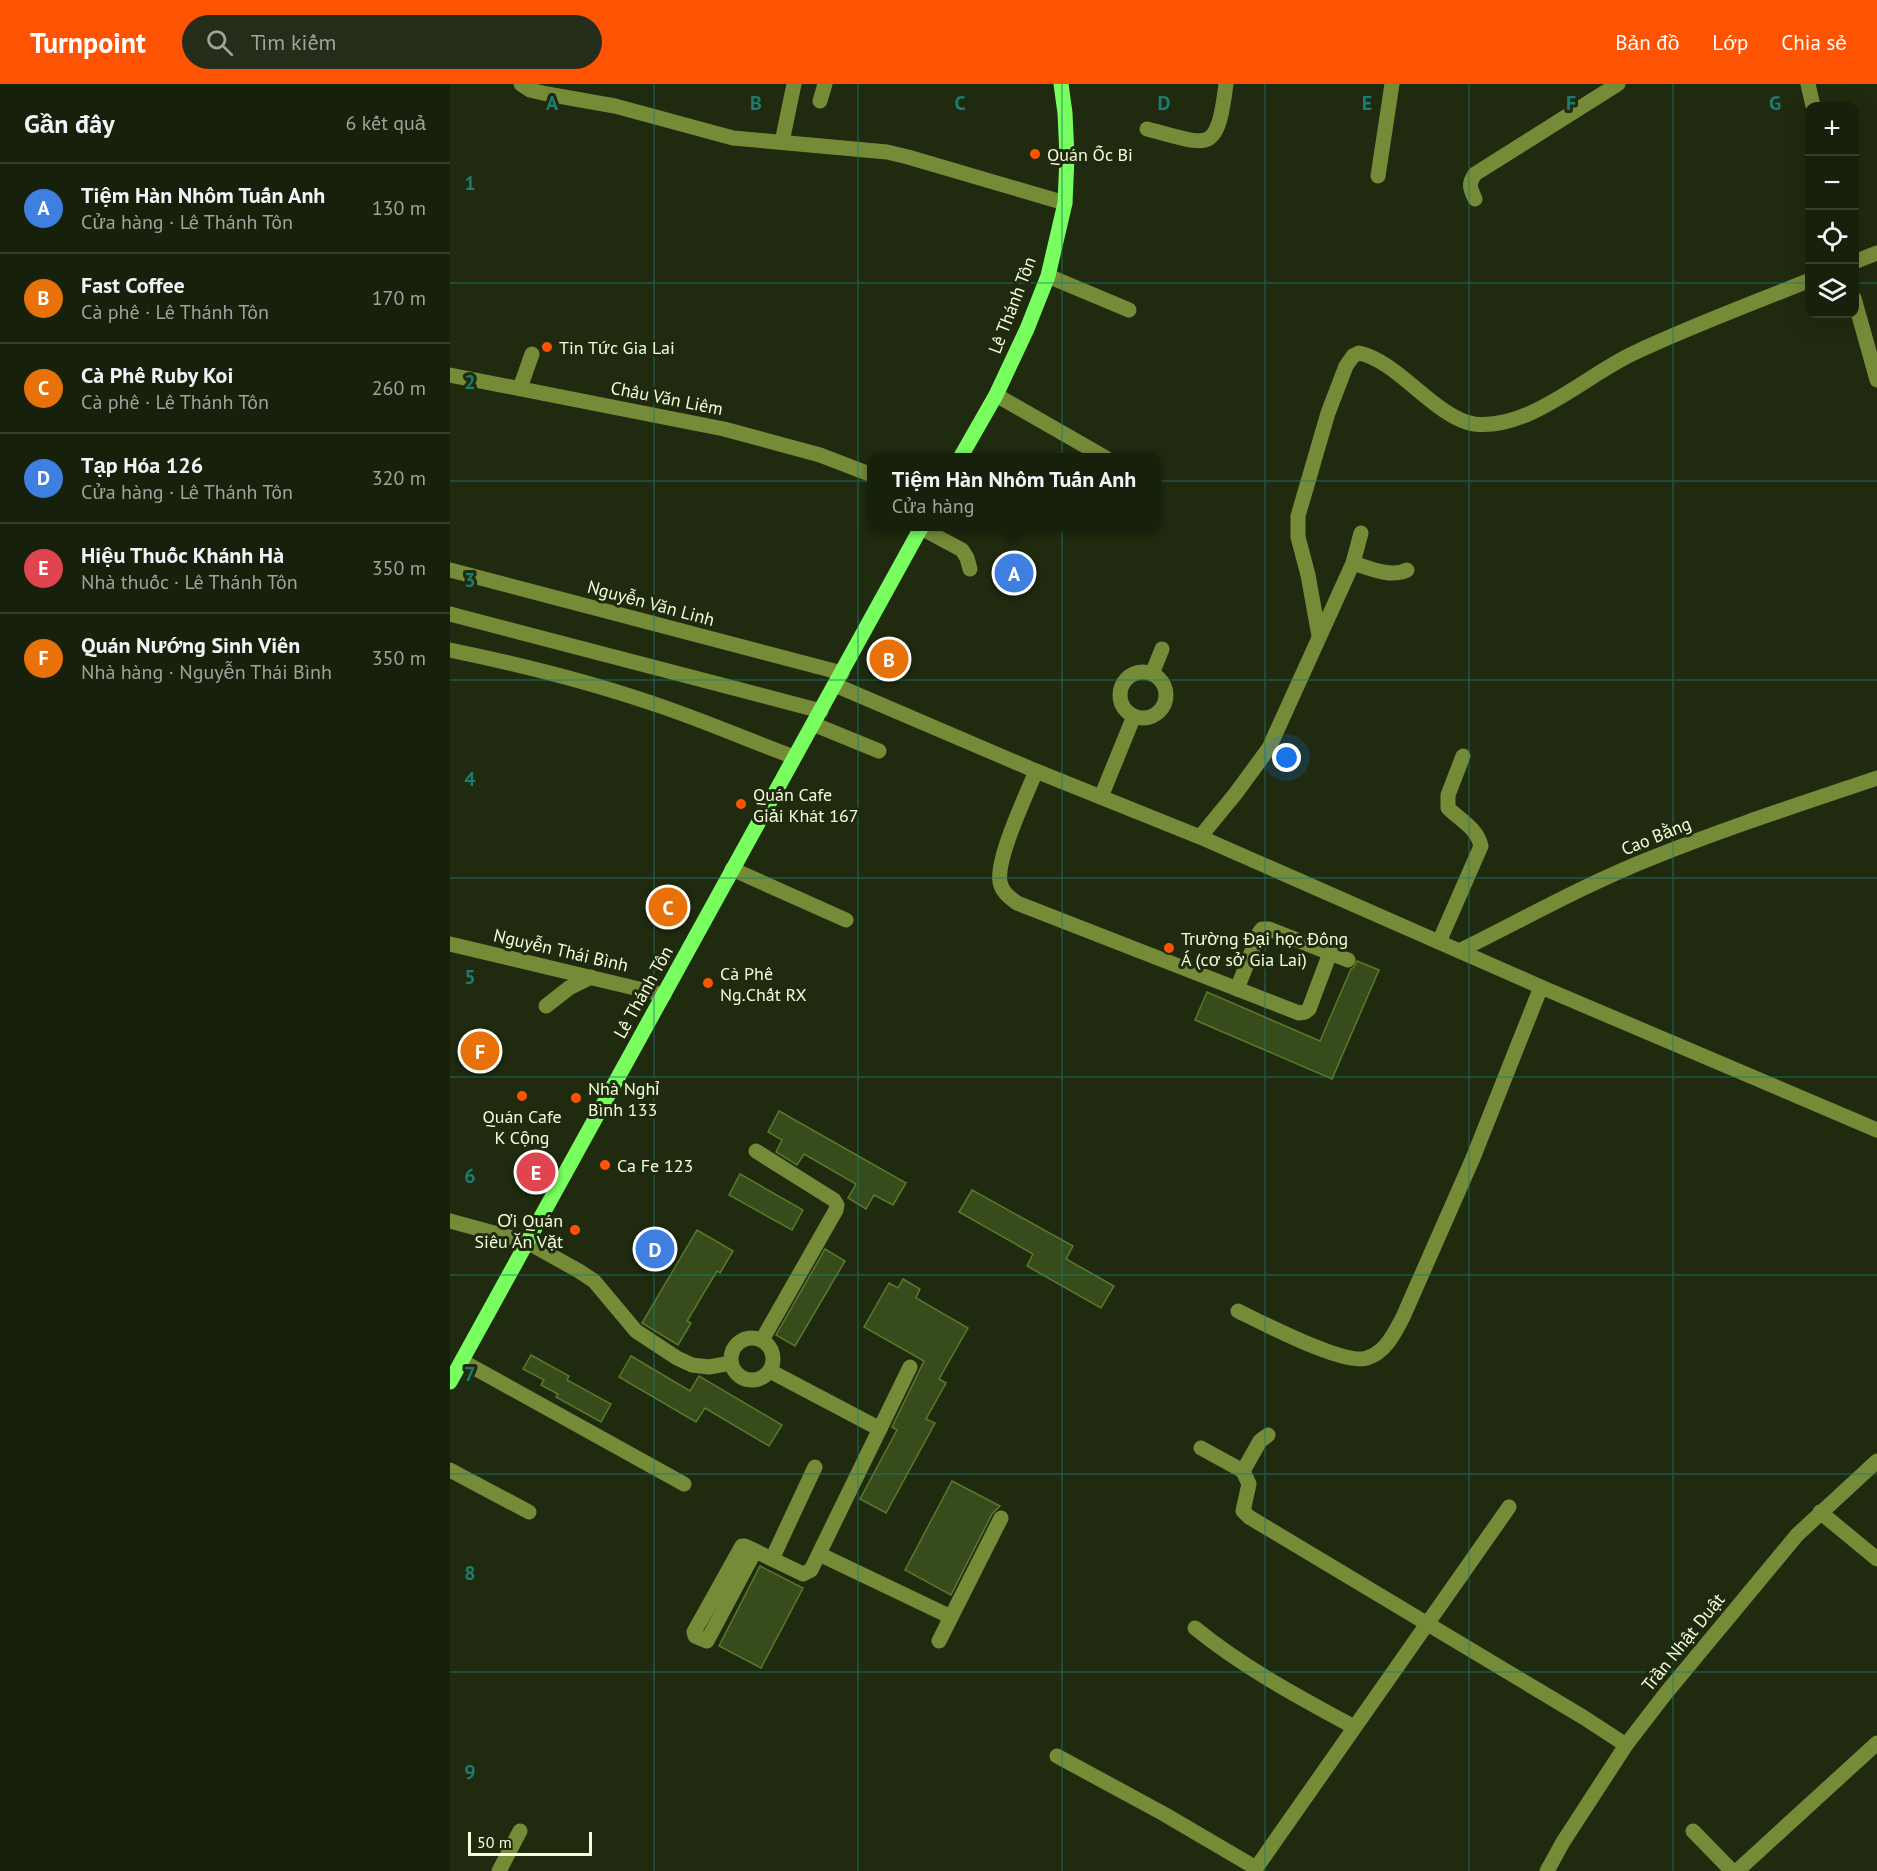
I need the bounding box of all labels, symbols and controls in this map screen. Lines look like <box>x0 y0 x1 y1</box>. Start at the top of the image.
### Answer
search box <box>182 15 602 69</box>
text: Turnpoint <box>30 24 146 61</box>
icon: search <box>203 26 236 59</box>
text: Tìm kiếm <box>251 28 336 56</box>
text: Bản đồ <box>1615 29 1679 56</box>
text: Lớp <box>1712 29 1748 56</box>
text: Chia sẻ <box>1781 29 1847 56</box>
text: A <box>546 90 559 116</box>
text: B <box>750 90 762 116</box>
text: C <box>954 90 966 116</box>
text: D <box>1158 90 1171 116</box>
text: E <box>1362 90 1372 116</box>
text: F <box>1566 90 1576 116</box>
text: G <box>1769 90 1781 116</box>
map controls <box>1805 102 1859 318</box>
button: + <box>1805 102 1859 156</box>
text: Gần đây <box>24 107 115 140</box>
text: 6 kết quả <box>345 110 426 136</box>
place label: Quán Ốc Bi <box>1047 143 1133 166</box>
marker: Quán Ốc Bi <box>1028 147 1042 161</box>
button: − <box>1805 156 1859 210</box>
text: 1 <box>464 170 476 196</box>
text: Tiệm Hàn Nhôm Tuấn Anh <box>81 181 325 209</box>
text: A <box>37 195 50 221</box>
text: 130 m <box>372 195 426 221</box>
text: Cửa hàng · Lê Thánh Tôn <box>81 209 293 235</box>
button: locate <box>1805 210 1859 264</box>
street label: Lê Thánh Tôn <box>983 253 1041 357</box>
button: layers <box>1805 264 1859 318</box>
text: Fast Coffee <box>81 271 185 299</box>
text: B <box>38 285 49 311</box>
text: 170 m <box>372 285 426 311</box>
text: Cà phê · Lê Thánh Tôn <box>81 299 269 325</box>
place label: Tin Tức Gia Lai <box>559 336 675 359</box>
marker: Tin Tức Gia Lai <box>540 340 554 354</box>
text: Cà Phê Ruby Koi <box>81 361 233 389</box>
text: 2 <box>464 369 476 395</box>
text: C <box>38 375 49 401</box>
text: 260 m <box>372 375 426 401</box>
street label: Châu Văn Liêm <box>609 376 725 420</box>
text: Cà phê · Lê Thánh Tôn <box>81 389 269 415</box>
text: Tạp Hóa 126 <box>81 451 203 479</box>
popup <box>867 453 1161 531</box>
text: D <box>37 465 50 491</box>
text: 320 m <box>372 465 426 491</box>
text: Tiệm Hàn Nhôm Tuấn Anh <box>892 465 1136 493</box>
text: Cửa hàng · Lê Thánh Tôn <box>81 479 293 505</box>
text: Cửa hàng <box>892 493 974 519</box>
text: Hiệu Thuốc Khánh Hà <box>81 541 284 569</box>
pin: A <box>994 550 1034 596</box>
text: E <box>38 555 49 581</box>
text: 350 m <box>372 555 426 581</box>
text: 3 <box>464 567 476 593</box>
text: Nhà thuốc · Lê Thánh Tôn <box>81 569 298 595</box>
street label: Nguyễn Văn Linh <box>585 575 717 631</box>
text: Quán Nướng Sinh Viên <box>81 631 300 659</box>
pin: B <box>870 636 908 682</box>
text: F <box>38 645 49 671</box>
text: 350 m <box>372 645 426 671</box>
text: Nhà hàng · Nguyễn Thái Bình <box>81 659 332 685</box>
your location <box>1272 743 1301 772</box>
text: 4 <box>464 766 476 792</box>
place label: Quán Cafe Giải Khát 167 <box>753 783 859 827</box>
marker: Quán Cafe Giải Khát 167 <box>734 797 748 811</box>
street label: Cao Bằng <box>1618 812 1694 860</box>
pin: C <box>648 884 688 930</box>
street label: Nguyễn Thái Bình <box>491 923 631 977</box>
place label: Trường Đại học Đông Á (cơ sở Gia Lai) <box>1181 927 1348 971</box>
marker: Trường Đại học Đông Á (cơ sở Gia Lai) <box>1162 941 1176 955</box>
street label: Lê Thánh Tôn <box>608 942 678 1042</box>
place label: Cà Phê Ng.Chất RX <box>720 962 807 1006</box>
text: 5 <box>464 964 476 990</box>
marker: Cà Phê Ng.Chất RX <box>701 976 715 990</box>
pin: F <box>460 1028 500 1074</box>
place label: Nhà Nghỉ Bình 133 <box>588 1077 659 1121</box>
marker: Quán Cafe K Cộng <box>515 1089 529 1103</box>
marker: Nhà Nghỉ Bình 133 <box>569 1091 583 1105</box>
place label: Quán Cafe K Cộng <box>482 1105 562 1149</box>
pin: E <box>516 1150 556 1194</box>
place label: Ca Fe 123 <box>617 1154 693 1177</box>
marker: Ca Fe 123 <box>598 1158 612 1172</box>
text: 6 <box>464 1163 476 1189</box>
place label: Ơi Quán Siêu Ăn Vặt <box>475 1209 563 1253</box>
marker: Ơi Quán Siêu Ăn Vặt <box>568 1223 582 1237</box>
pin: D <box>636 1226 674 1272</box>
text: 7 <box>464 1361 476 1387</box>
text: 8 <box>464 1560 476 1586</box>
street label: Trần Nhật Duật <box>1637 1588 1729 1696</box>
text: 9 <box>464 1759 476 1785</box>
scale bar <box>468 1829 592 1856</box>
text: 50 m <box>477 1832 512 1852</box>

